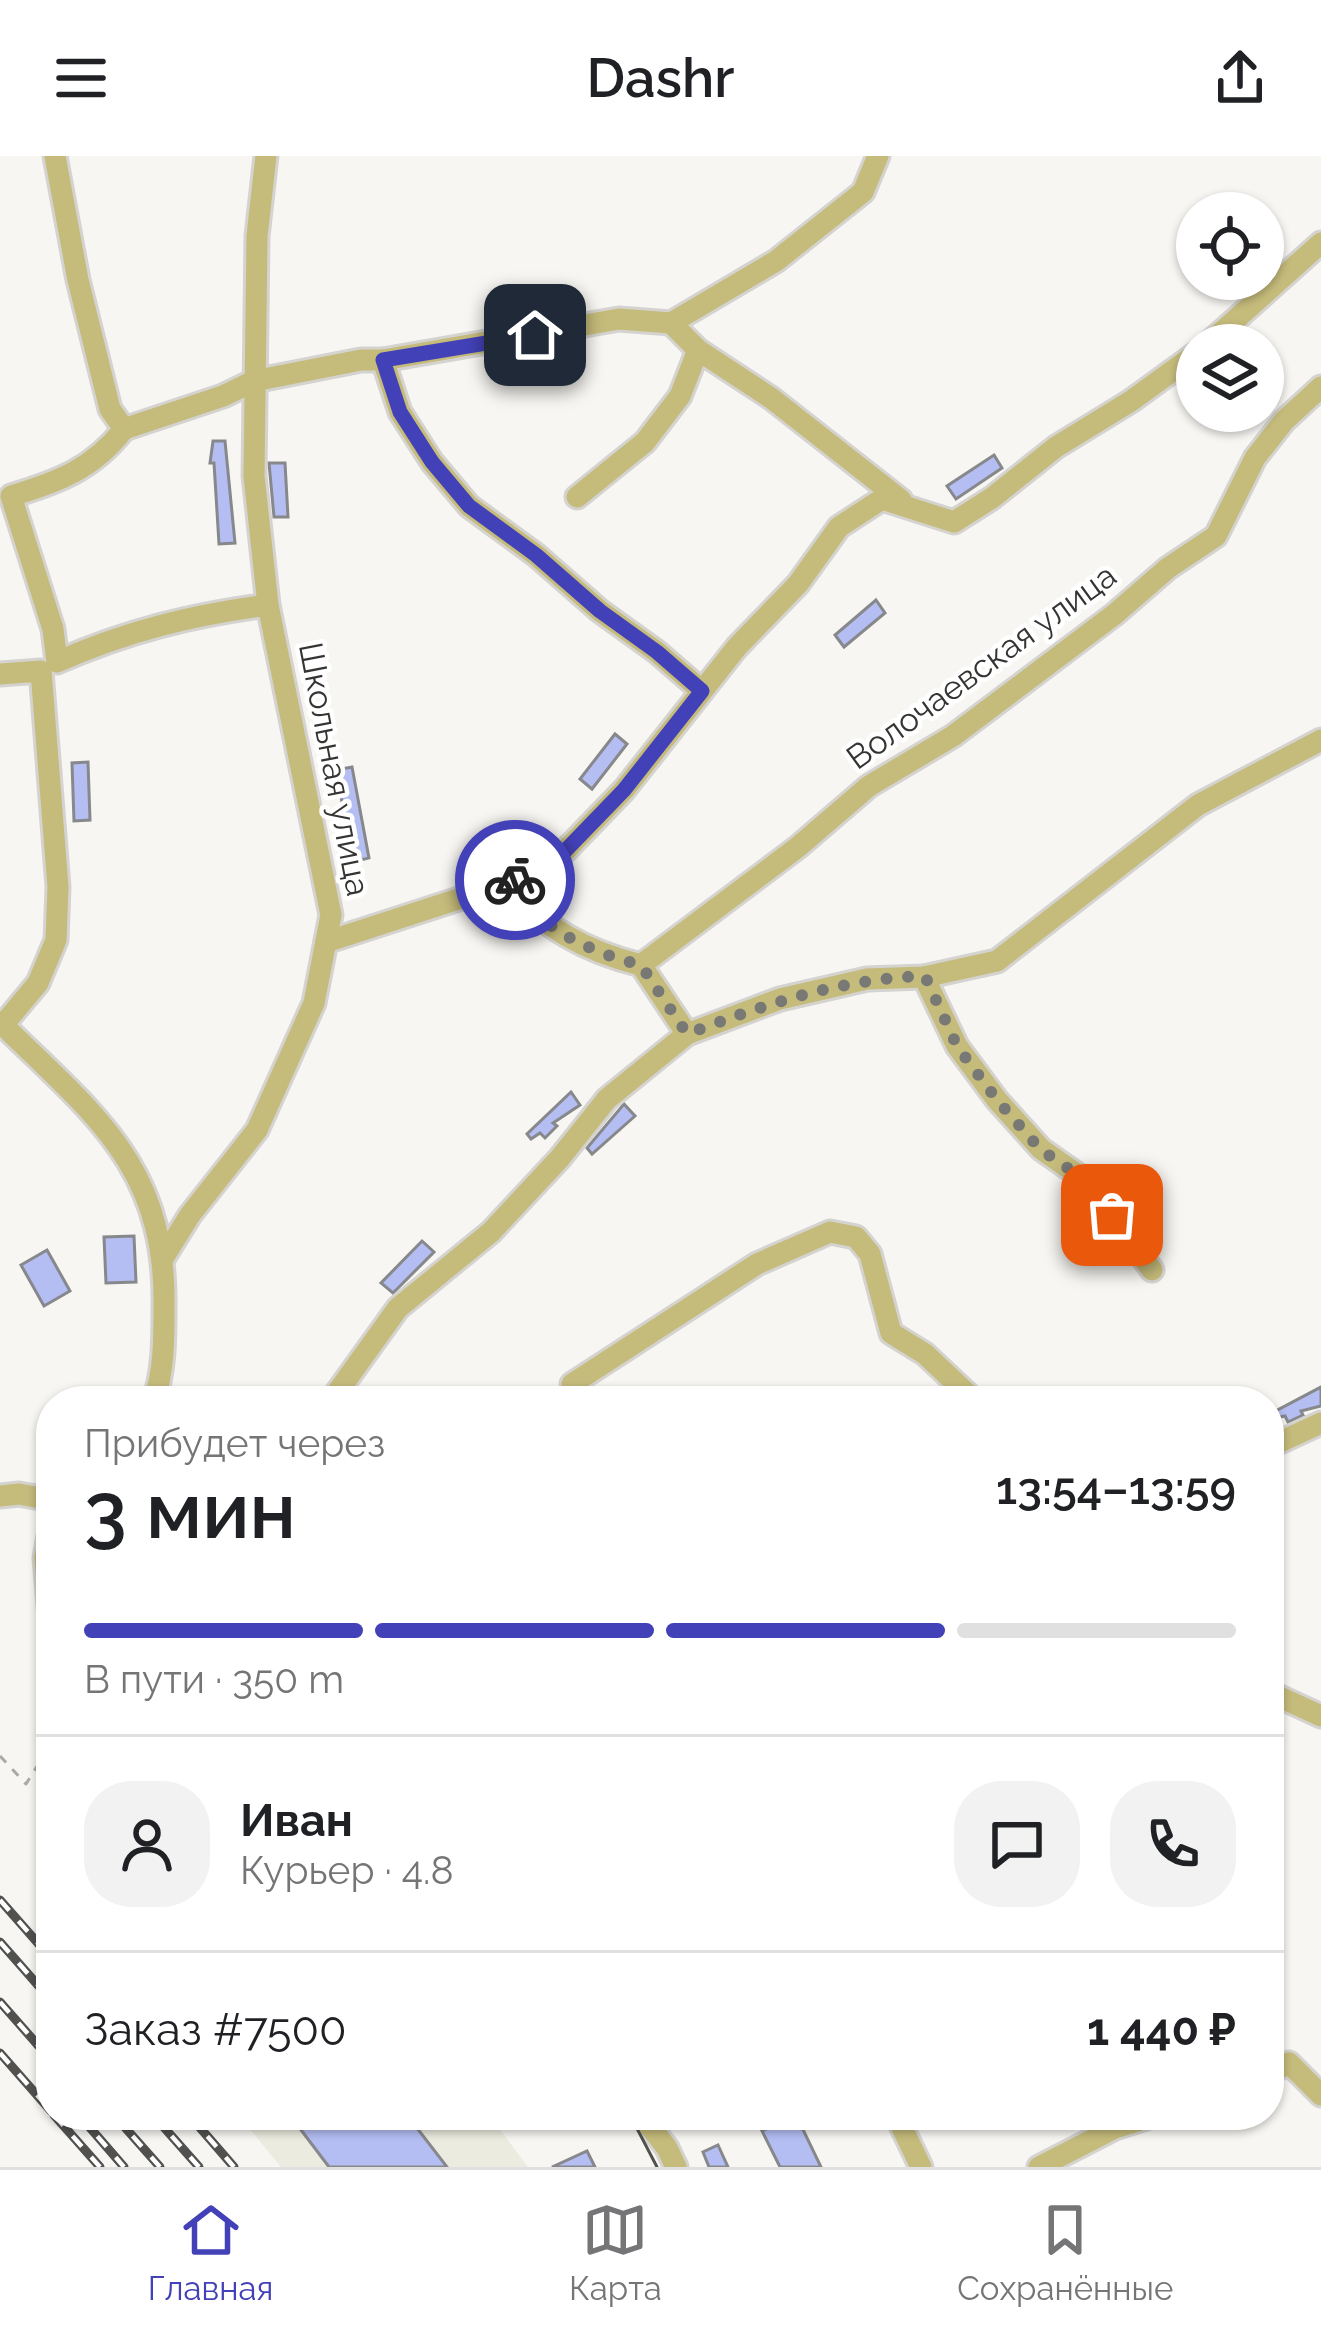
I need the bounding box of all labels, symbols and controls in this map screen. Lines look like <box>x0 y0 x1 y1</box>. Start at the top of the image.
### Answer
icon: menu <box>48 45 114 111</box>
icon: share <box>1207 45 1273 111</box>
text: Dashr <box>587 46 734 110</box>
map controls <box>1176 192 1284 432</box>
button: locate <box>1176 192 1284 300</box>
pin <box>484 284 586 386</box>
icon: home <box>502 302 568 368</box>
button: layers <box>1176 324 1284 432</box>
street label: Волочаевская улица <box>839 556 1124 777</box>
street label: Школьная улица <box>291 639 378 899</box>
courier <box>455 820 575 940</box>
icon: bike <box>482 847 548 913</box>
pin <box>1061 1164 1163 1266</box>
icon: bag <box>1079 1182 1145 1248</box>
text: Прибудет через <box>84 1420 385 1466</box>
text: 13:54–13:59 <box>996 1462 1236 1515</box>
text: 3 мин <box>84 1465 296 1556</box>
text: В пути · 350 m <box>84 1656 344 1702</box>
button: person <box>84 1781 210 1907</box>
button: chat <box>954 1781 1080 1907</box>
button: phone <box>1110 1781 1236 1907</box>
text: Иван <box>240 1794 353 1847</box>
text: Курьер · 4.8 <box>240 1847 454 1893</box>
text: Заказ #7500 <box>84 2003 347 2056</box>
text: 1 440 ₽ <box>1087 2003 1236 2056</box>
tab: Главная <box>148 2197 273 2308</box>
tab: Карта <box>569 2197 662 2308</box>
tab: Сохранённые <box>957 2197 1173 2308</box>

